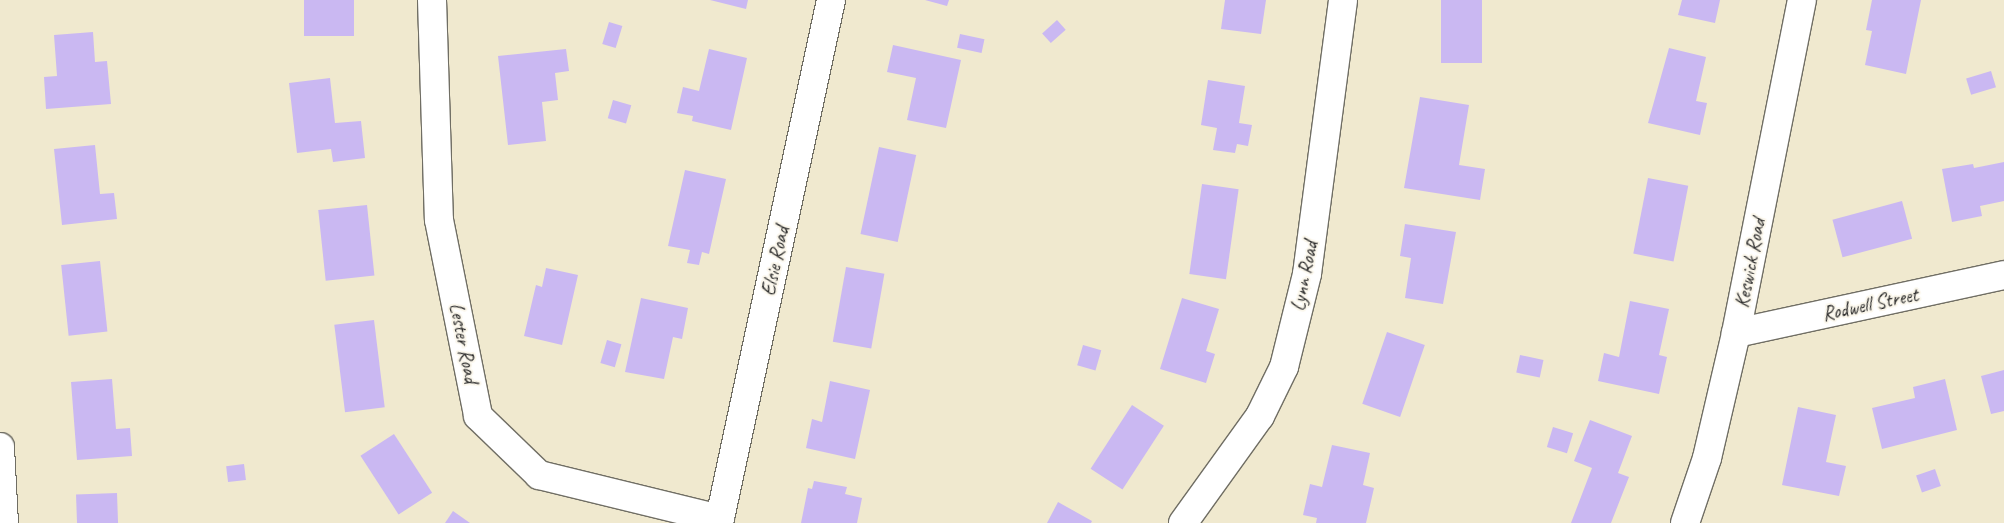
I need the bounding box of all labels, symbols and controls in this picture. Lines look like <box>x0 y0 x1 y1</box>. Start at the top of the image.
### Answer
street label: Keswick Road <box>1730 217 1770 309</box>
street label: Elsie Road <box>756 225 794 297</box>
street label: Lynn Road <box>1285 239 1323 313</box>
street label: Rodwell Street <box>1820 282 1920 326</box>
street label: Lester Road <box>445 301 483 385</box>

